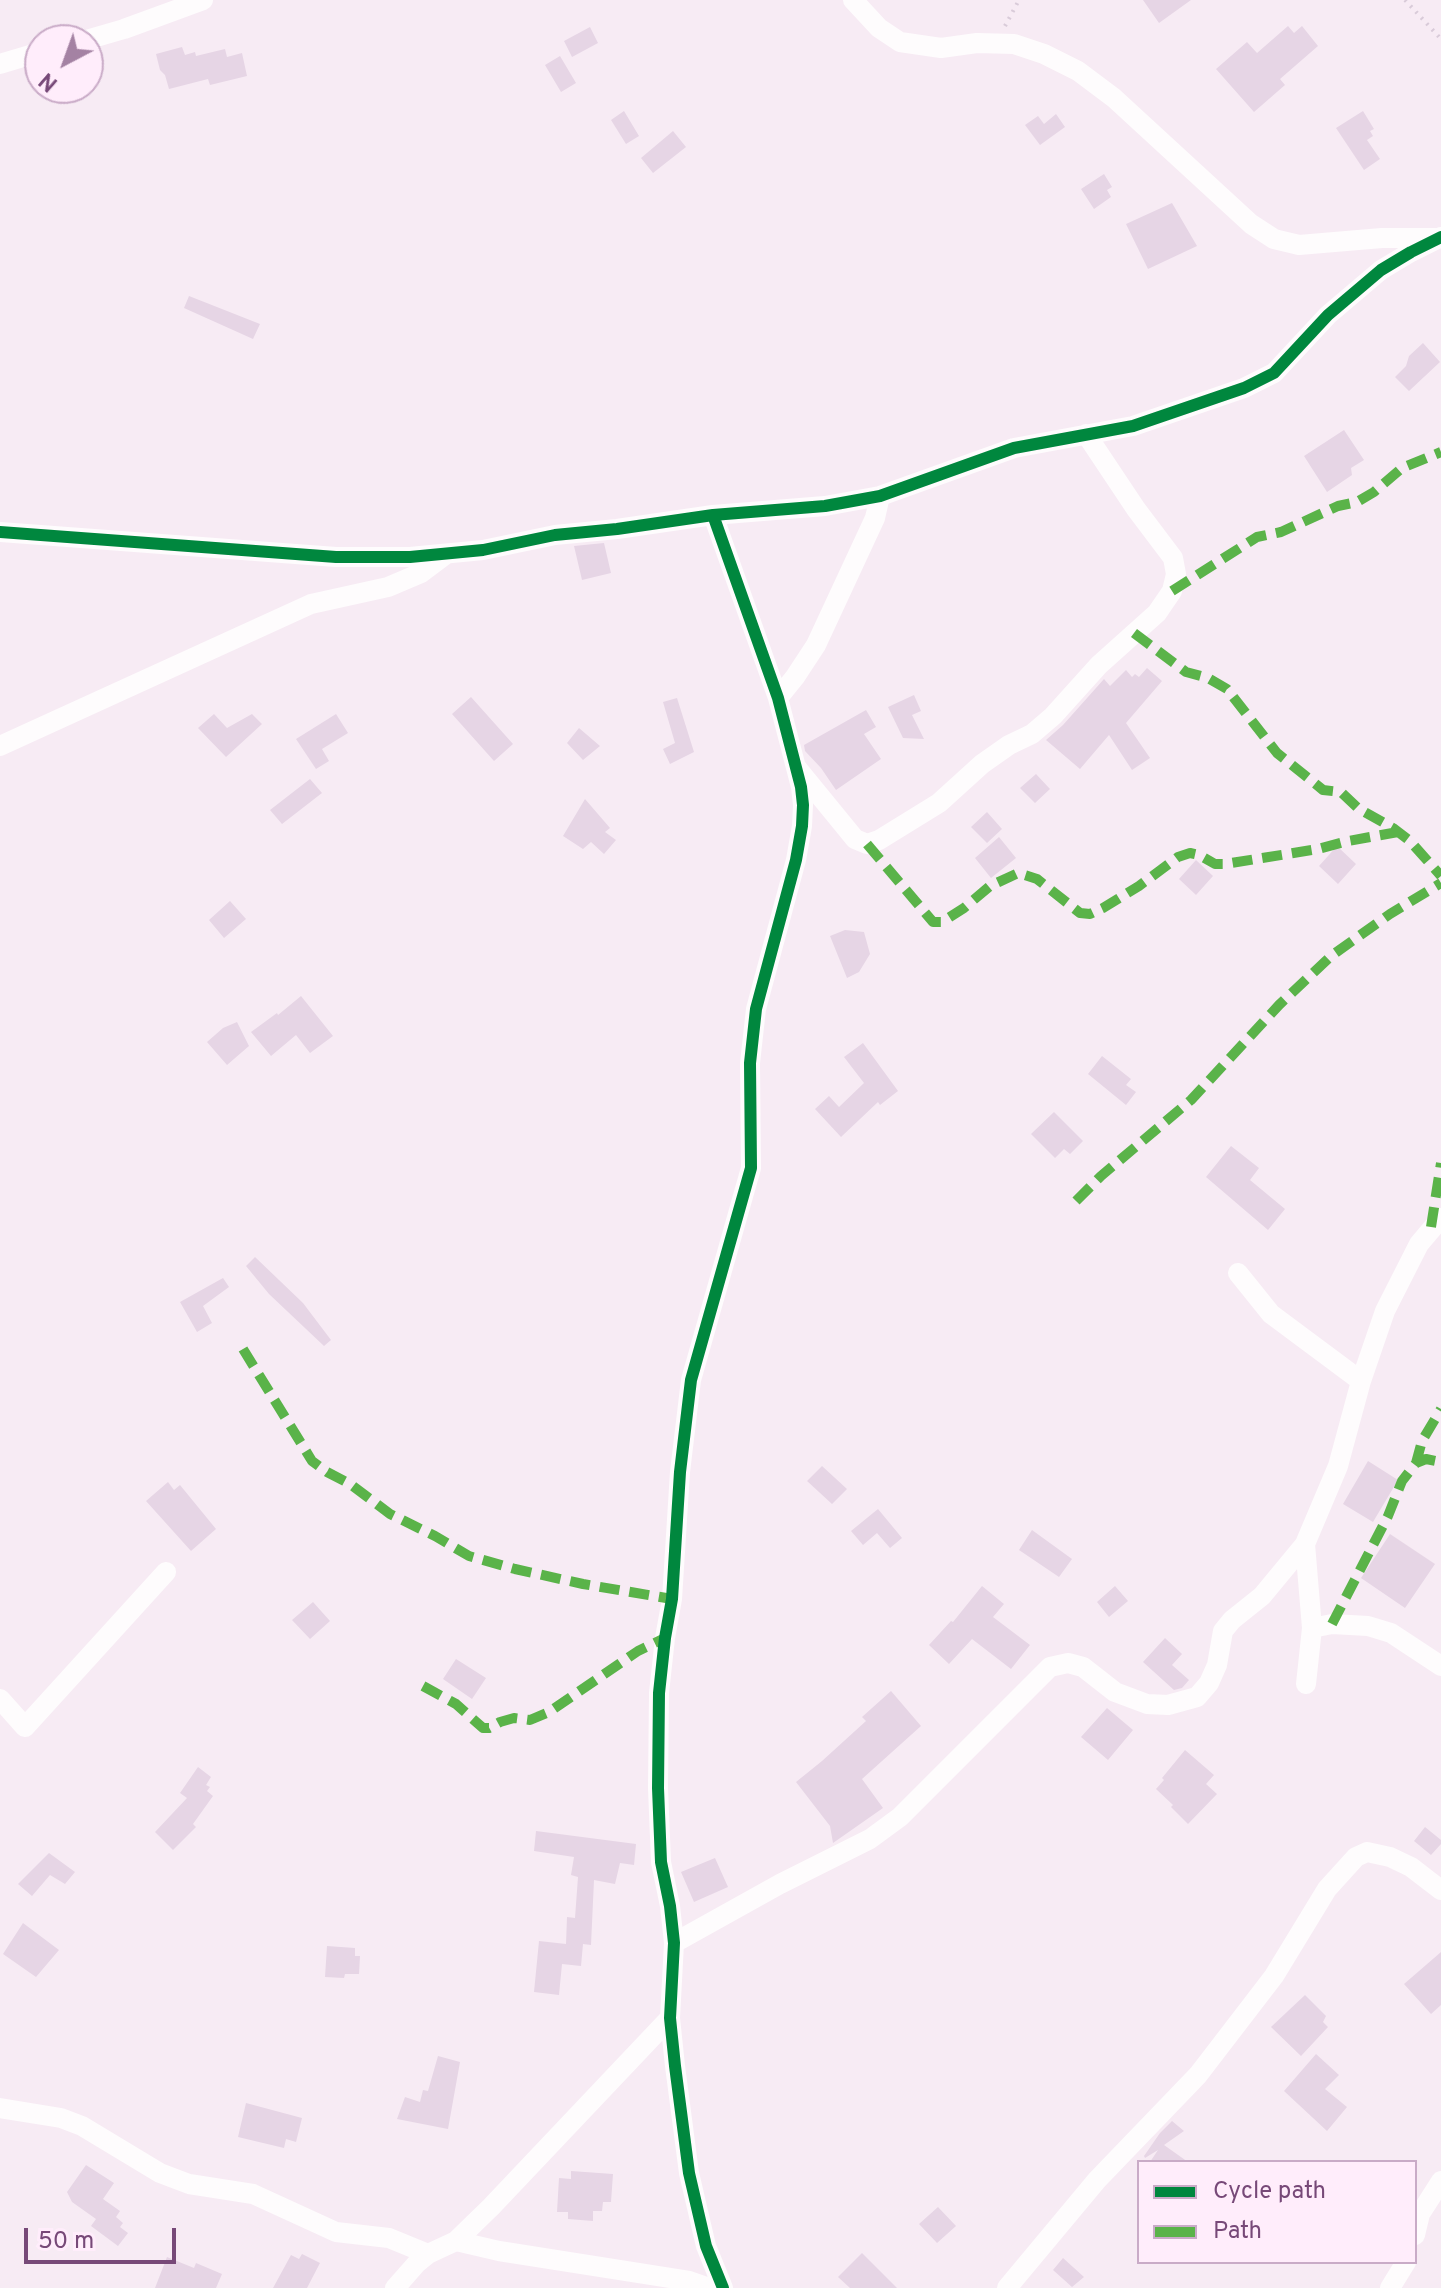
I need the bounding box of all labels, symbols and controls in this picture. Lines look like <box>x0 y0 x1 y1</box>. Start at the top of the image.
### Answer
north arrow <box>24 24 104 104</box>
text: N <box>34 66 64 96</box>
legend <box>1137 2160 1417 2264</box>
text: Cycle path <box>1213 2177 1326 2207</box>
scale bar <box>28 2212 180 2262</box>
text: Path <box>1213 2217 1262 2247</box>
text: 50 m <box>38 2227 94 2257</box>

